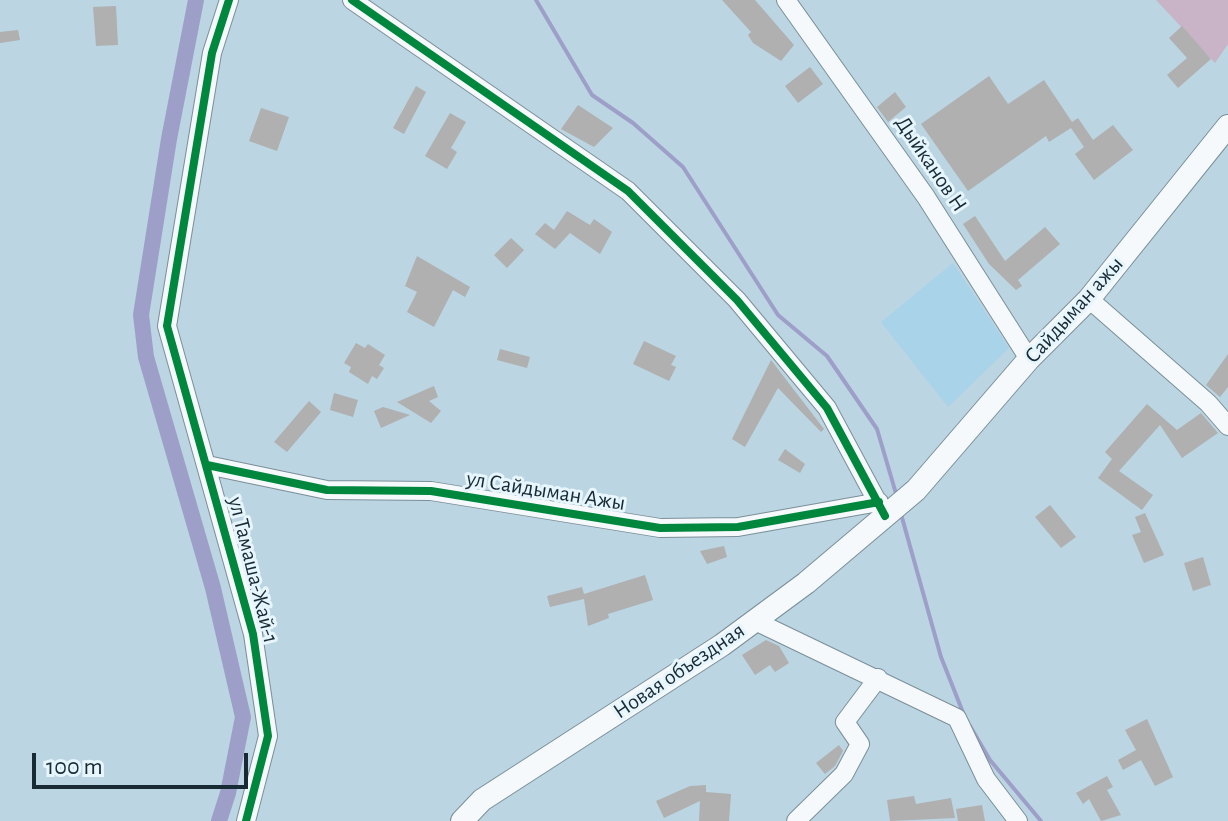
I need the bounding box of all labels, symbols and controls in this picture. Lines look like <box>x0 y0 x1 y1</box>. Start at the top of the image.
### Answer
street label: Дыйканов Н <box>889 111 973 217</box>
street label: Сайдыман ажы <box>1019 251 1129 369</box>
street label: ул Сайдыман Ажы <box>465 465 627 517</box>
street label: ул Тамаша-Жай-1 <box>222 494 284 646</box>
street label: Новая объездная <box>608 617 750 725</box>
scale bar <box>36 737 252 787</box>
text: 100 m <box>46 755 103 779</box>

